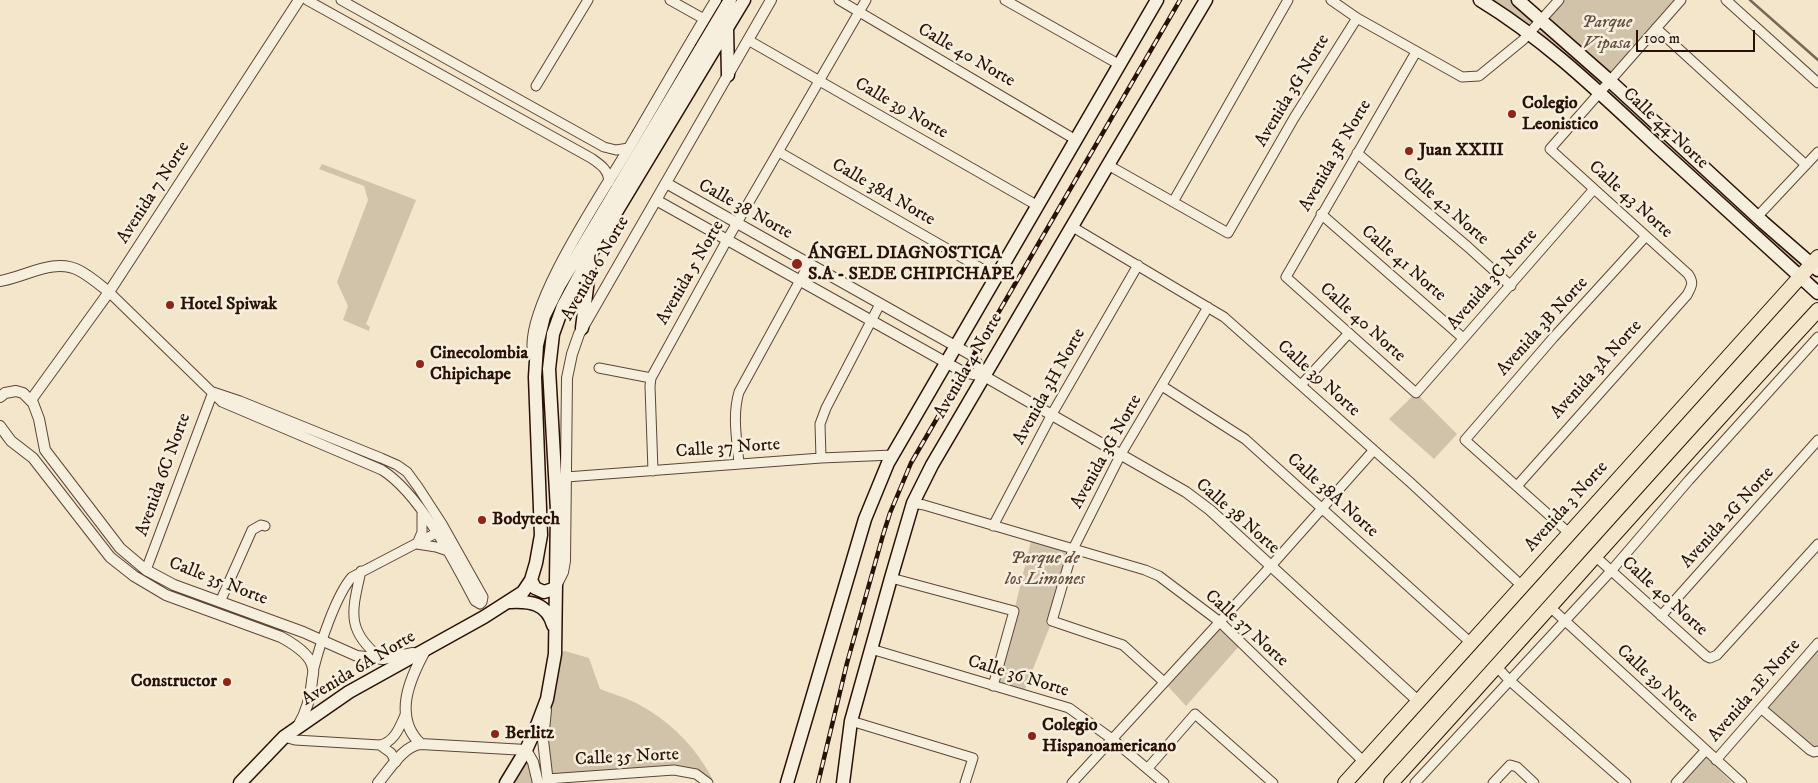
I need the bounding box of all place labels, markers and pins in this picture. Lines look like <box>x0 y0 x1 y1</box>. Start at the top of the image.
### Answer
place label: Colegio Leonistico <box>1522 93 1598 136</box>
marker: Colegio Leonistico <box>1506 108 1518 120</box>
place label: Juan XXIII <box>1419 140 1504 162</box>
marker: Juan XXIII <box>1403 145 1415 157</box>
place label: ÁNGEL DIAGNOSTICA S.A - SEDE CHIPICHAPE <box>808 243 1014 286</box>
marker: ÁNGEL DIAGNOSTICA S.A - SEDE CHIPICHAPE <box>790 257 804 271</box>
place label: Hotel Spiwak <box>180 294 277 316</box>
marker: Hotel Spiwak <box>164 299 176 311</box>
place label: Cinecolombia Chipichape <box>430 343 528 386</box>
marker: Cinecolombia Chipichape <box>414 358 426 370</box>
place label: Bodytech <box>492 509 560 531</box>
marker: Bodytech <box>476 514 488 526</box>
place label: Constructor <box>131 671 217 693</box>
marker: Constructor <box>221 676 233 688</box>
place label: Colegio Hispanoamericano <box>1042 715 1176 758</box>
place label: Berlitz <box>505 723 554 745</box>
marker: Berlitz <box>489 728 501 740</box>
marker: Colegio Hispanoamericano <box>1026 730 1038 742</box>

